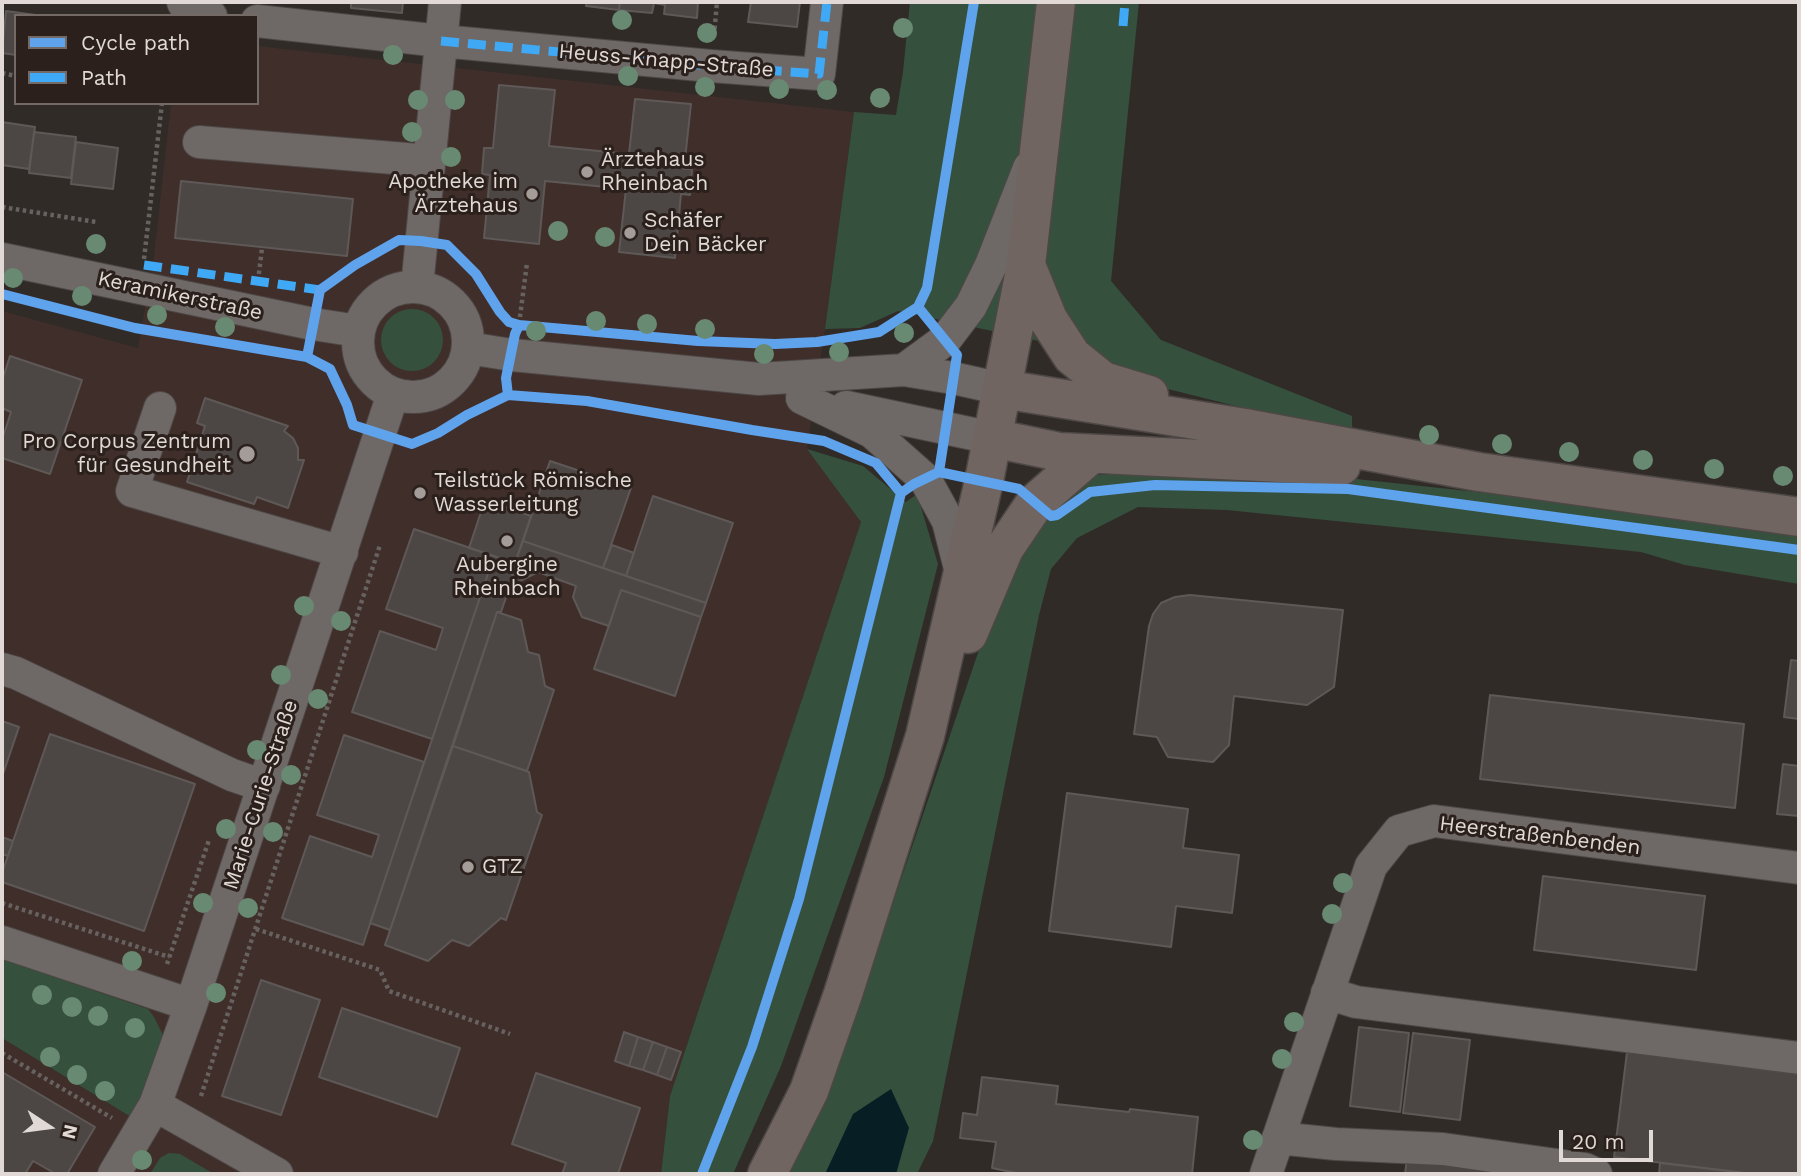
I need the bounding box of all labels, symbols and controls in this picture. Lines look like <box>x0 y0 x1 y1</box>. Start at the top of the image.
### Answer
legend <box>14 14 259 105</box>
text: Cycle path <box>81 30 190 55</box>
street label: Heuss-Knapp-Straße <box>557 39 775 83</box>
text: Path <box>81 65 127 90</box>
place label: Ärztehaus Rheinbach <box>601 147 708 197</box>
marker: Ärztehaus Rheinbach <box>579 164 595 180</box>
place label: Apotheke im Ärztehaus <box>388 169 518 219</box>
marker: Apotheke im Ärztehaus <box>524 186 540 202</box>
place label: Schäfer Dein Bäcker <box>644 208 767 258</box>
marker: Schäfer Dein Bäcker <box>622 225 638 241</box>
street label: Keramikerstraße <box>95 266 265 326</box>
place label: Pro Corpus Zentrum für Gesundheit <box>22 429 231 479</box>
marker: Pro Corpus Zentrum für Gesundheit <box>237 444 257 464</box>
place label: Teilstück Römische Wasserleitung <box>434 468 632 518</box>
marker: Teilstück Römische Wasserleitung <box>412 485 428 501</box>
marker: Aubergine Rheinbach <box>499 533 515 549</box>
place label: Aubergine Rheinbach <box>453 552 561 602</box>
street label: Marie-Curie-Straße <box>218 697 304 893</box>
street label: Heerstraßenbenden <box>1438 811 1642 861</box>
place label: GTZ <box>482 854 523 880</box>
marker: GTZ <box>460 859 476 875</box>
north arrow <box>14 1092 84 1162</box>
scale bar <box>1563 1116 1658 1160</box>
text: N <box>57 1122 83 1141</box>
text: 20 m <box>1572 1129 1624 1154</box>

